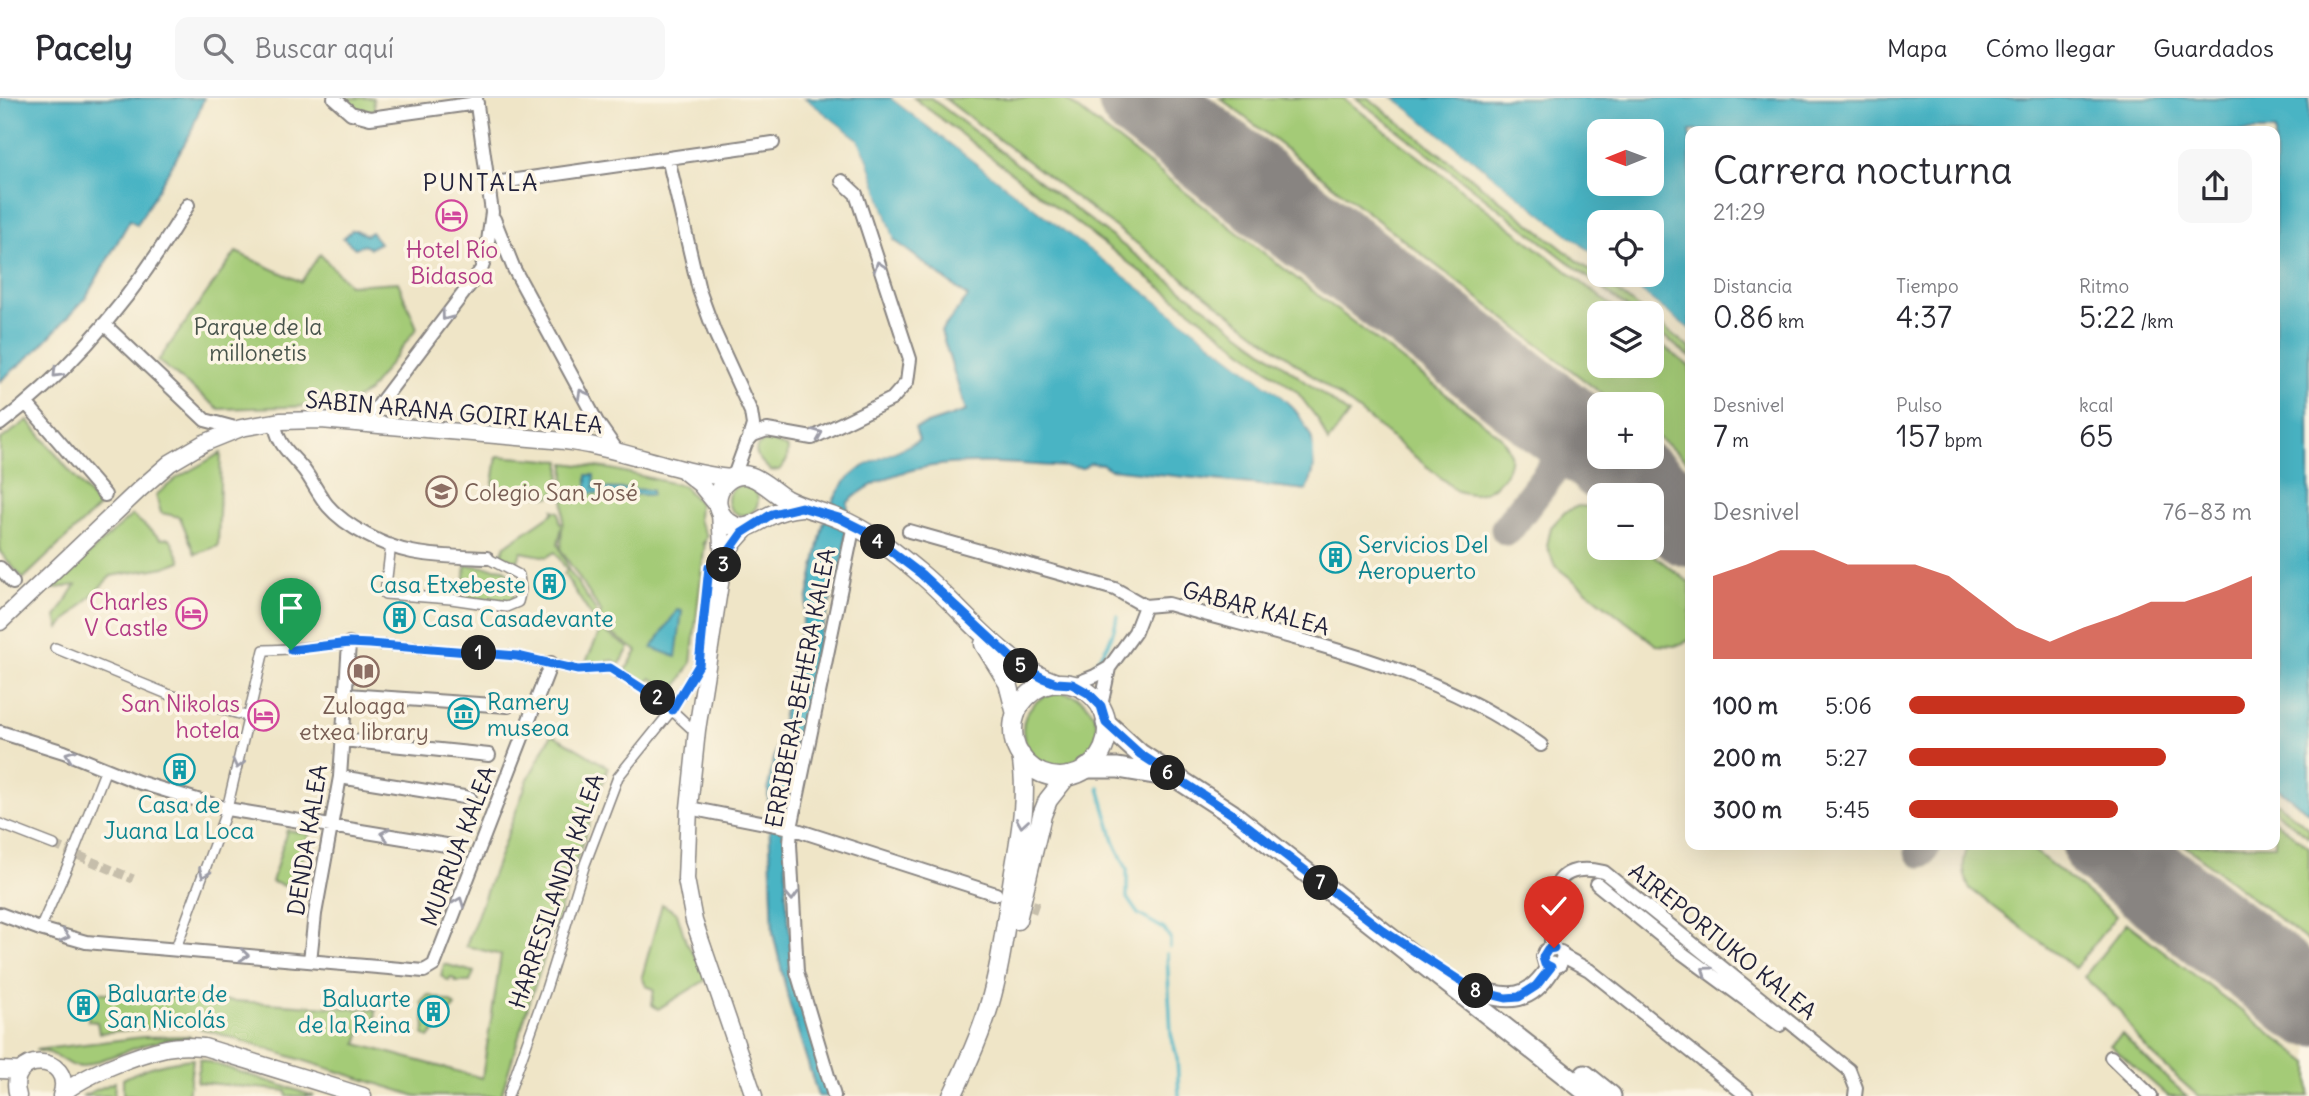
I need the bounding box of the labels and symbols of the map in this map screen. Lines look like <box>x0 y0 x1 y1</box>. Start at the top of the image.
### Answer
north arrow <box>1587 119 1664 196</box>
district label: PUNTALA <box>423 167 539 197</box>
hotel icon: Hotel Río Bidasoa <box>435 198 469 232</box>
place label: Hotel Río Bidasoa <box>406 235 498 290</box>
one-way arrow <box>873 260 888 272</box>
one-way arrow <box>442 308 454 321</box>
park label: Parque de la millonetis <box>193 312 323 367</box>
one-way arrow <box>52 365 65 378</box>
street label: SABIN ARANA GOIRI KALEA <box>304 385 604 439</box>
one-way arrow <box>577 389 590 402</box>
one-way arrow <box>811 429 823 443</box>
school or university icon: Colegio San José <box>424 475 458 509</box>
place label: Colegio San José <box>464 478 638 507</box>
pin: 4 <box>860 524 896 560</box>
place label: Servicios Del Aeropuerto <box>1358 530 1488 585</box>
building icon: Servicios Del Aeropuerto <box>1318 540 1352 574</box>
street label: ERRIBERA-BEHERA KALEA <box>759 546 841 830</box>
pin: 3 <box>706 547 742 582</box>
building icon: Casa Etxebeste <box>532 567 566 601</box>
place label: Casa Etxebeste <box>369 570 526 599</box>
street label: GABAR KALEA <box>1179 574 1333 642</box>
pin <box>261 578 321 650</box>
place label: Charles V Castle <box>84 587 168 642</box>
hotel icon: Charles V Castle <box>174 597 208 631</box>
building icon: Casa Casadevante <box>382 601 416 635</box>
place label: Casa Casadevante <box>422 604 614 633</box>
pin: 1 <box>462 636 496 670</box>
pin: 5 <box>1004 648 1038 684</box>
library icon: Zuloaga etxea library <box>347 654 381 688</box>
pin: 2 <box>640 680 676 716</box>
place label: Ramery museoa <box>487 687 570 742</box>
place label: San Nikolas hotela <box>121 689 240 744</box>
place label: Zuloaga etxea library <box>299 691 429 746</box>
museum icon: Ramery museoa <box>447 697 481 731</box>
hotel icon: San Nikolas hotela <box>246 699 280 733</box>
one-way arrow <box>65 749 77 763</box>
building icon: Casa de Juana La Loca <box>162 753 196 787</box>
pin: 6 <box>1150 756 1186 790</box>
one-way arrow <box>232 758 246 770</box>
street label: MURRUA KALEA <box>414 762 502 930</box>
street label: DENDA KALEA <box>281 763 333 917</box>
street label: HARRESILANDA KALEA <box>502 770 610 1012</box>
place label: Casa de Juana La Loca <box>104 790 254 845</box>
one-way arrow <box>1015 817 1030 829</box>
one-way arrow <box>379 827 391 842</box>
street label: AIREPORTUKO KALEA <box>1623 856 1823 1026</box>
pin: 7 <box>1304 866 1338 900</box>
one-way arrow <box>199 867 213 879</box>
pin <box>1524 876 1584 948</box>
one-way arrow <box>785 891 800 902</box>
one-way arrow <box>451 896 465 908</box>
one-way arrow <box>58 928 70 942</box>
one-way arrow <box>238 947 250 962</box>
one-way arrow <box>1701 966 1714 979</box>
pin: 8 <box>1458 974 1494 1008</box>
place label: Baluarte de San Nicolás <box>107 979 227 1034</box>
place label: Baluarte de la Reina <box>298 984 411 1039</box>
building icon: Baluarte de San Nicolás <box>67 989 101 1023</box>
building icon: Baluarte de la Reina <box>417 994 451 1028</box>

